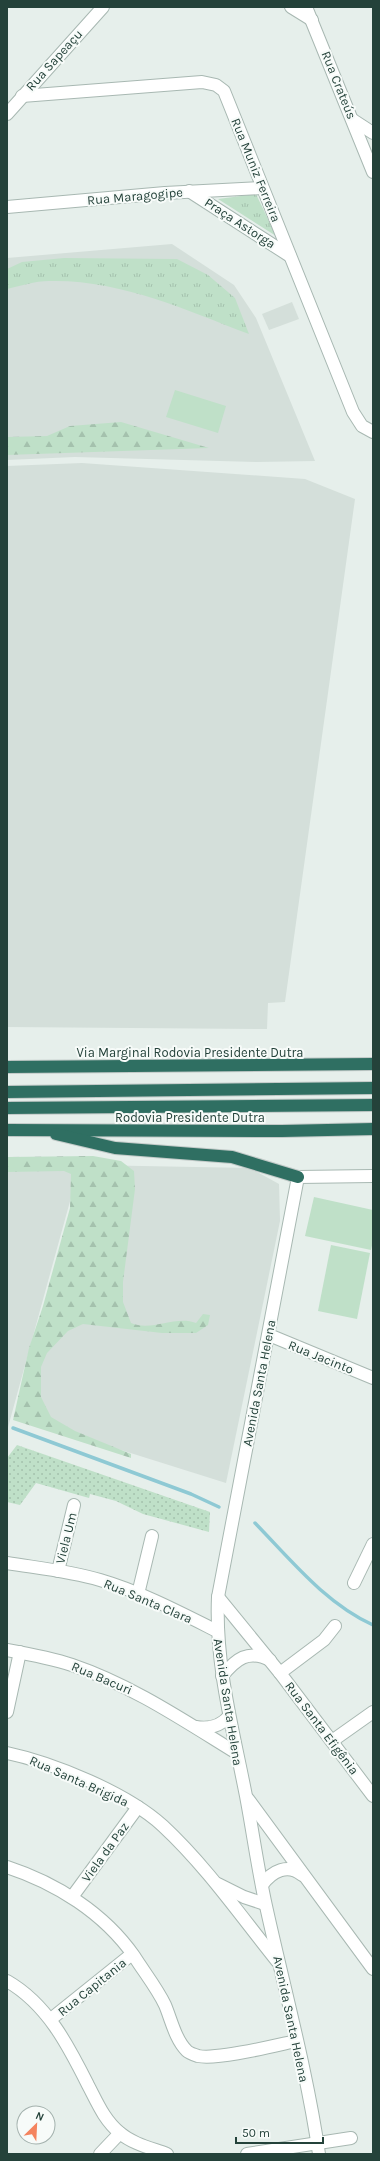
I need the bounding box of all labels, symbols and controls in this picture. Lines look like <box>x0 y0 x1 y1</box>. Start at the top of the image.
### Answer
street label: Rua Sapeaçu <box>23 26 85 94</box>
street label: Rua Crateús <box>319 49 360 121</box>
street label: Rua Muniz Ferreira <box>228 116 284 224</box>
street label: Rua Maragogipe <box>87 184 184 208</box>
street label: Praça Astorga <box>202 195 278 251</box>
street label: Via Marginal Rodovia Presidente Dutra <box>77 1045 303 1060</box>
street label: Rodovia Presidente Dutra <box>115 1110 265 1125</box>
street label: Avenida Santa Helena <box>239 1318 279 1448</box>
street label: Rua Jacinto <box>286 1337 356 1377</box>
street label: Viela Um <box>52 1511 80 1565</box>
street label: Rua Santa Clara <box>101 1576 195 1626</box>
street label: Avenida Santa Helena <box>211 1637 245 1767</box>
street label: Rua Bacuri <box>69 1659 135 1697</box>
street label: Rua Santa Efigênia <box>282 1679 362 1777</box>
street label: Rua Santa Brigida <box>27 1752 131 1810</box>
street label: Viela da Paz <box>78 1819 132 1885</box>
street label: Avenida Santa Helena <box>270 1954 312 2084</box>
street label: Rua Capitania <box>55 1955 129 2019</box>
north arrow <box>16 2105 56 2145</box>
text: N <box>34 2109 46 2124</box>
scale bar <box>236 2119 323 2145</box>
text: 50 m <box>242 2126 270 2140</box>

